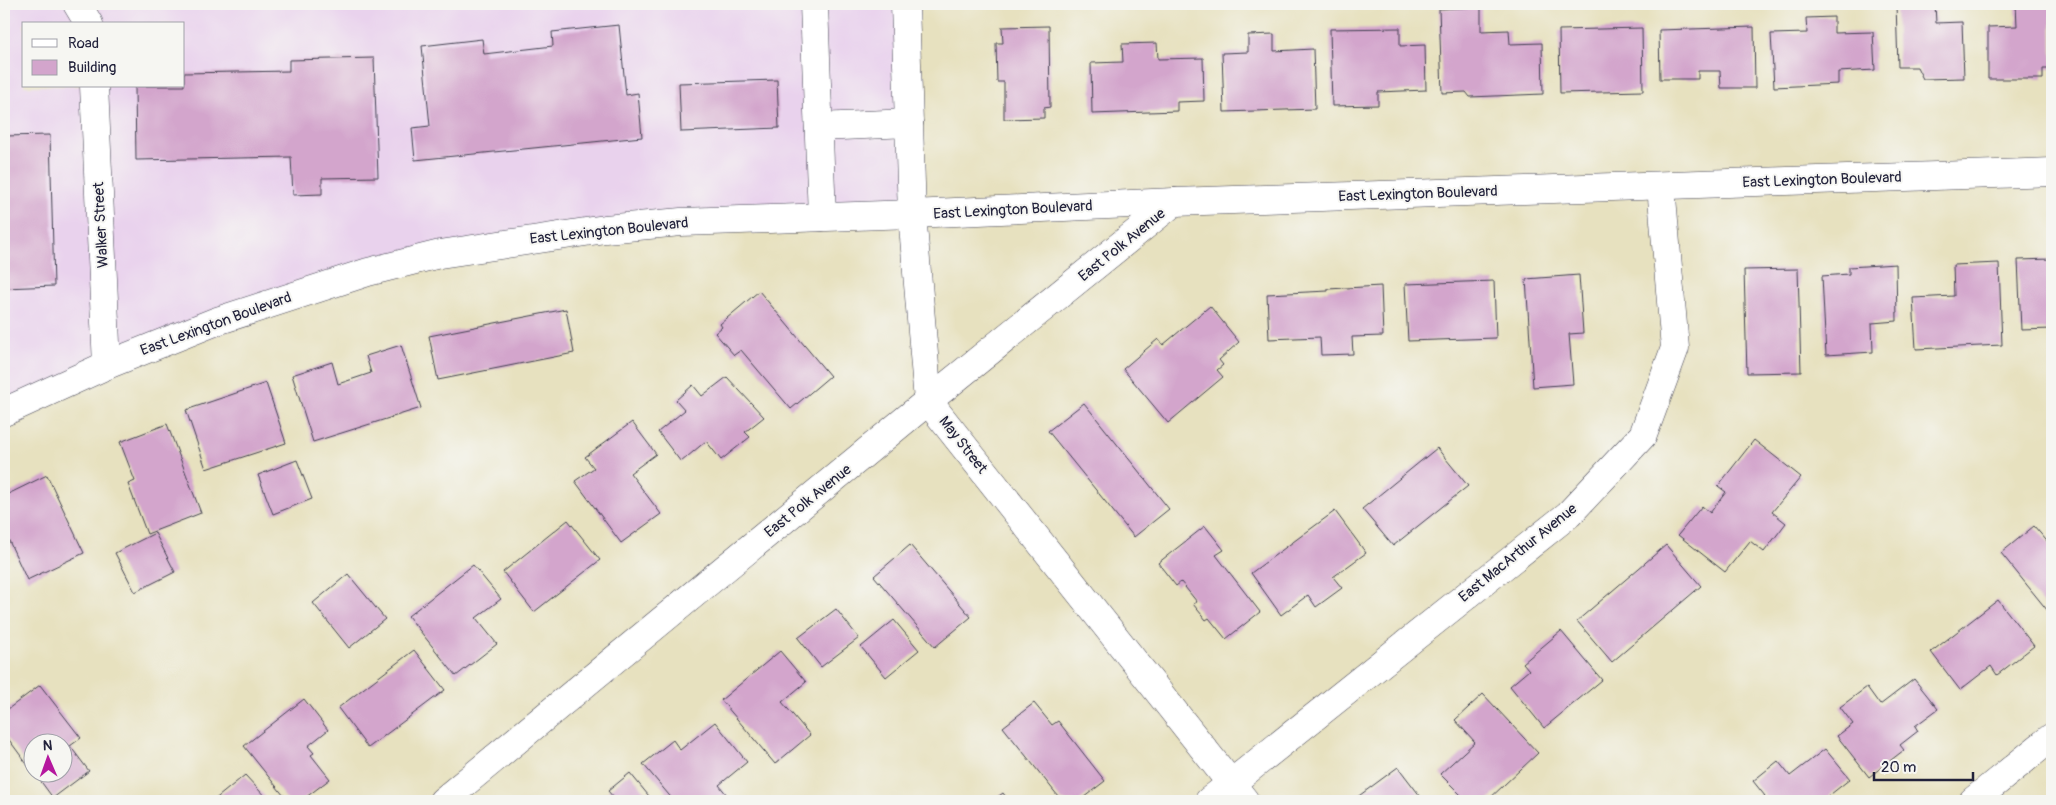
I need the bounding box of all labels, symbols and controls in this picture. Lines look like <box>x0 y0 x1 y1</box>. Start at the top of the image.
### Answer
legend <box>22 22 185 88</box>
text: Road <box>68 34 99 53</box>
text: Building <box>68 58 116 77</box>
street label: East Lexington Boulevard <box>1742 168 1902 192</box>
street label: Walker Street <box>89 180 113 269</box>
street label: East Lexington Boulevard <box>1338 182 1498 206</box>
street label: East Lexington Boulevard <box>933 196 1093 224</box>
street label: East Polk Avenue <box>1075 204 1170 286</box>
street label: East Lexington Boulevard <box>529 213 689 249</box>
street label: East Lexington Boulevard <box>138 288 294 360</box>
street label: May Street <box>935 412 992 478</box>
street label: East Polk Avenue <box>761 460 856 542</box>
street label: East MacArthur Avenue <box>1455 499 1581 607</box>
north arrow <box>22 732 72 782</box>
text: N <box>43 737 53 754</box>
scale bar <box>1874 750 1972 782</box>
text: 20 m <box>1881 758 1916 777</box>

